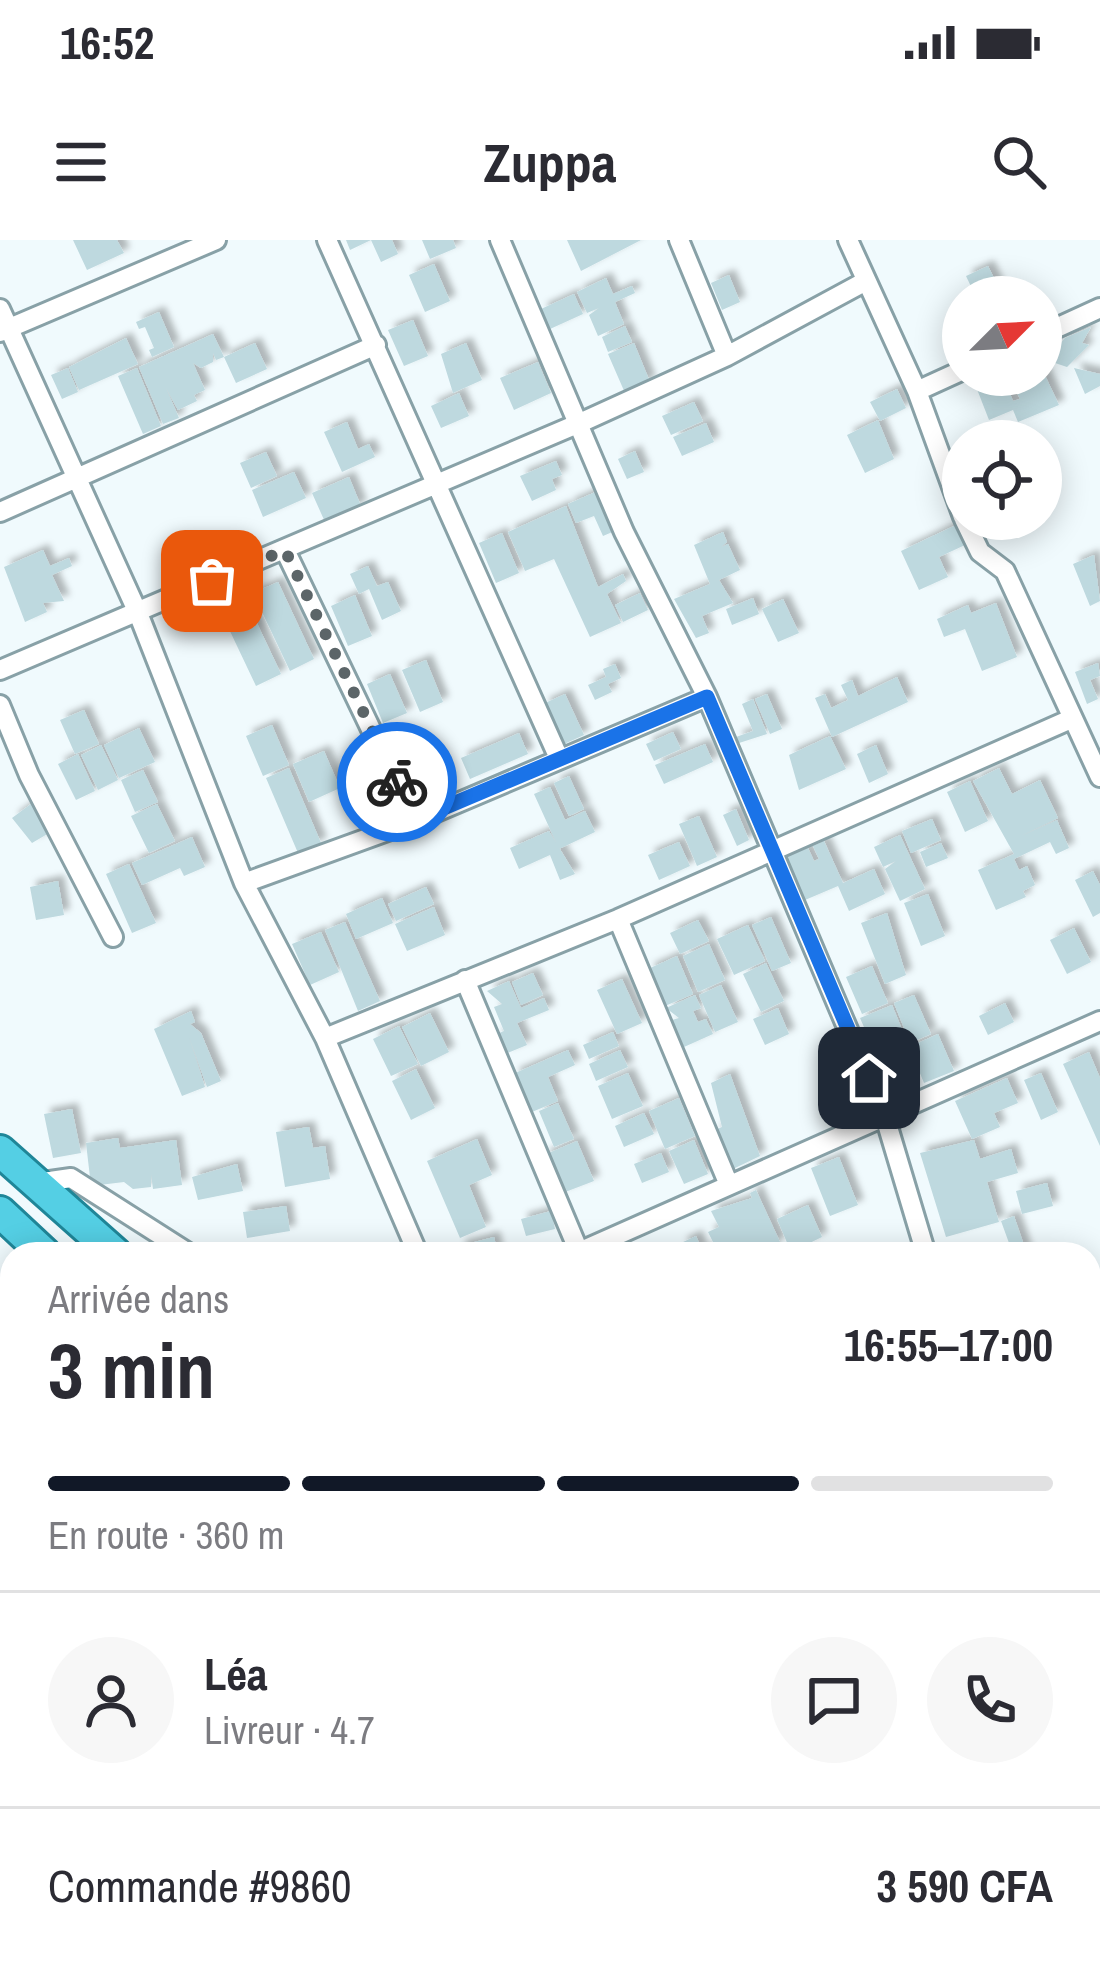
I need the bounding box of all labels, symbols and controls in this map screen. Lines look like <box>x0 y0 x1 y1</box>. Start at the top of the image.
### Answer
text: 16:52 <box>60 12 154 73</box>
text: Zuppa <box>484 126 616 199</box>
icon: menu <box>48 129 114 195</box>
icon: search <box>986 129 1052 195</box>
north arrow <box>942 276 1062 396</box>
map controls <box>942 276 1062 540</box>
button: locate <box>942 420 1062 540</box>
pin <box>161 530 263 632</box>
icon: bag <box>179 548 245 614</box>
courier <box>337 722 457 842</box>
icon: bike <box>364 749 430 815</box>
pin <box>818 1027 920 1129</box>
icon: home <box>836 1045 902 1111</box>
text: Arrivée dans <box>48 1273 229 1325</box>
text: 16:55–17:00 <box>844 1314 1053 1375</box>
text: 3 min <box>48 1317 215 1422</box>
text: En route · 360 m <box>48 1509 284 1561</box>
button: person <box>48 1637 174 1763</box>
button: chat <box>771 1637 897 1763</box>
button: phone <box>927 1637 1053 1763</box>
text: Léa <box>204 1643 268 1704</box>
text: Livreur · 4.7 <box>204 1704 375 1756</box>
text: Commande #9860 <box>48 1855 352 1916</box>
text: 3 590 CFA <box>877 1855 1053 1916</box>

